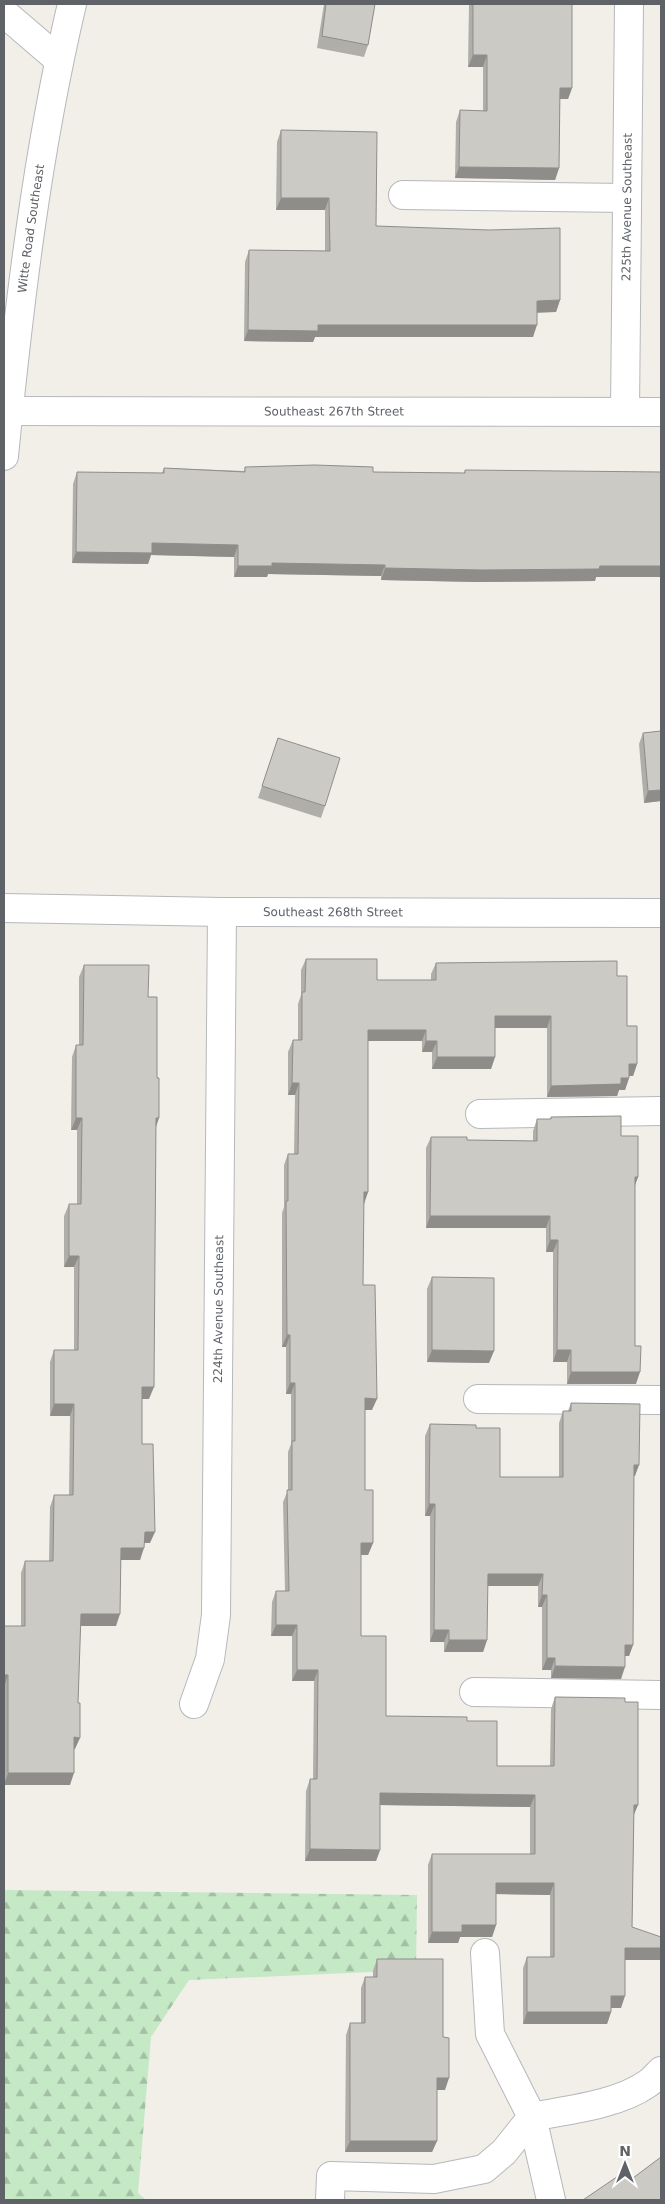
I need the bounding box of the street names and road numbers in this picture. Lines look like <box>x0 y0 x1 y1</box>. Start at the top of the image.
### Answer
street label: 225th Avenue Southeast <box>619 133 635 281</box>
street label: Witte Road Southeast <box>15 163 47 294</box>
street label: Southeast 267th Street <box>264 404 404 419</box>
street label: Southeast 268th Street <box>263 905 403 919</box>
street label: 224th Avenue Southeast <box>211 1235 226 1383</box>

